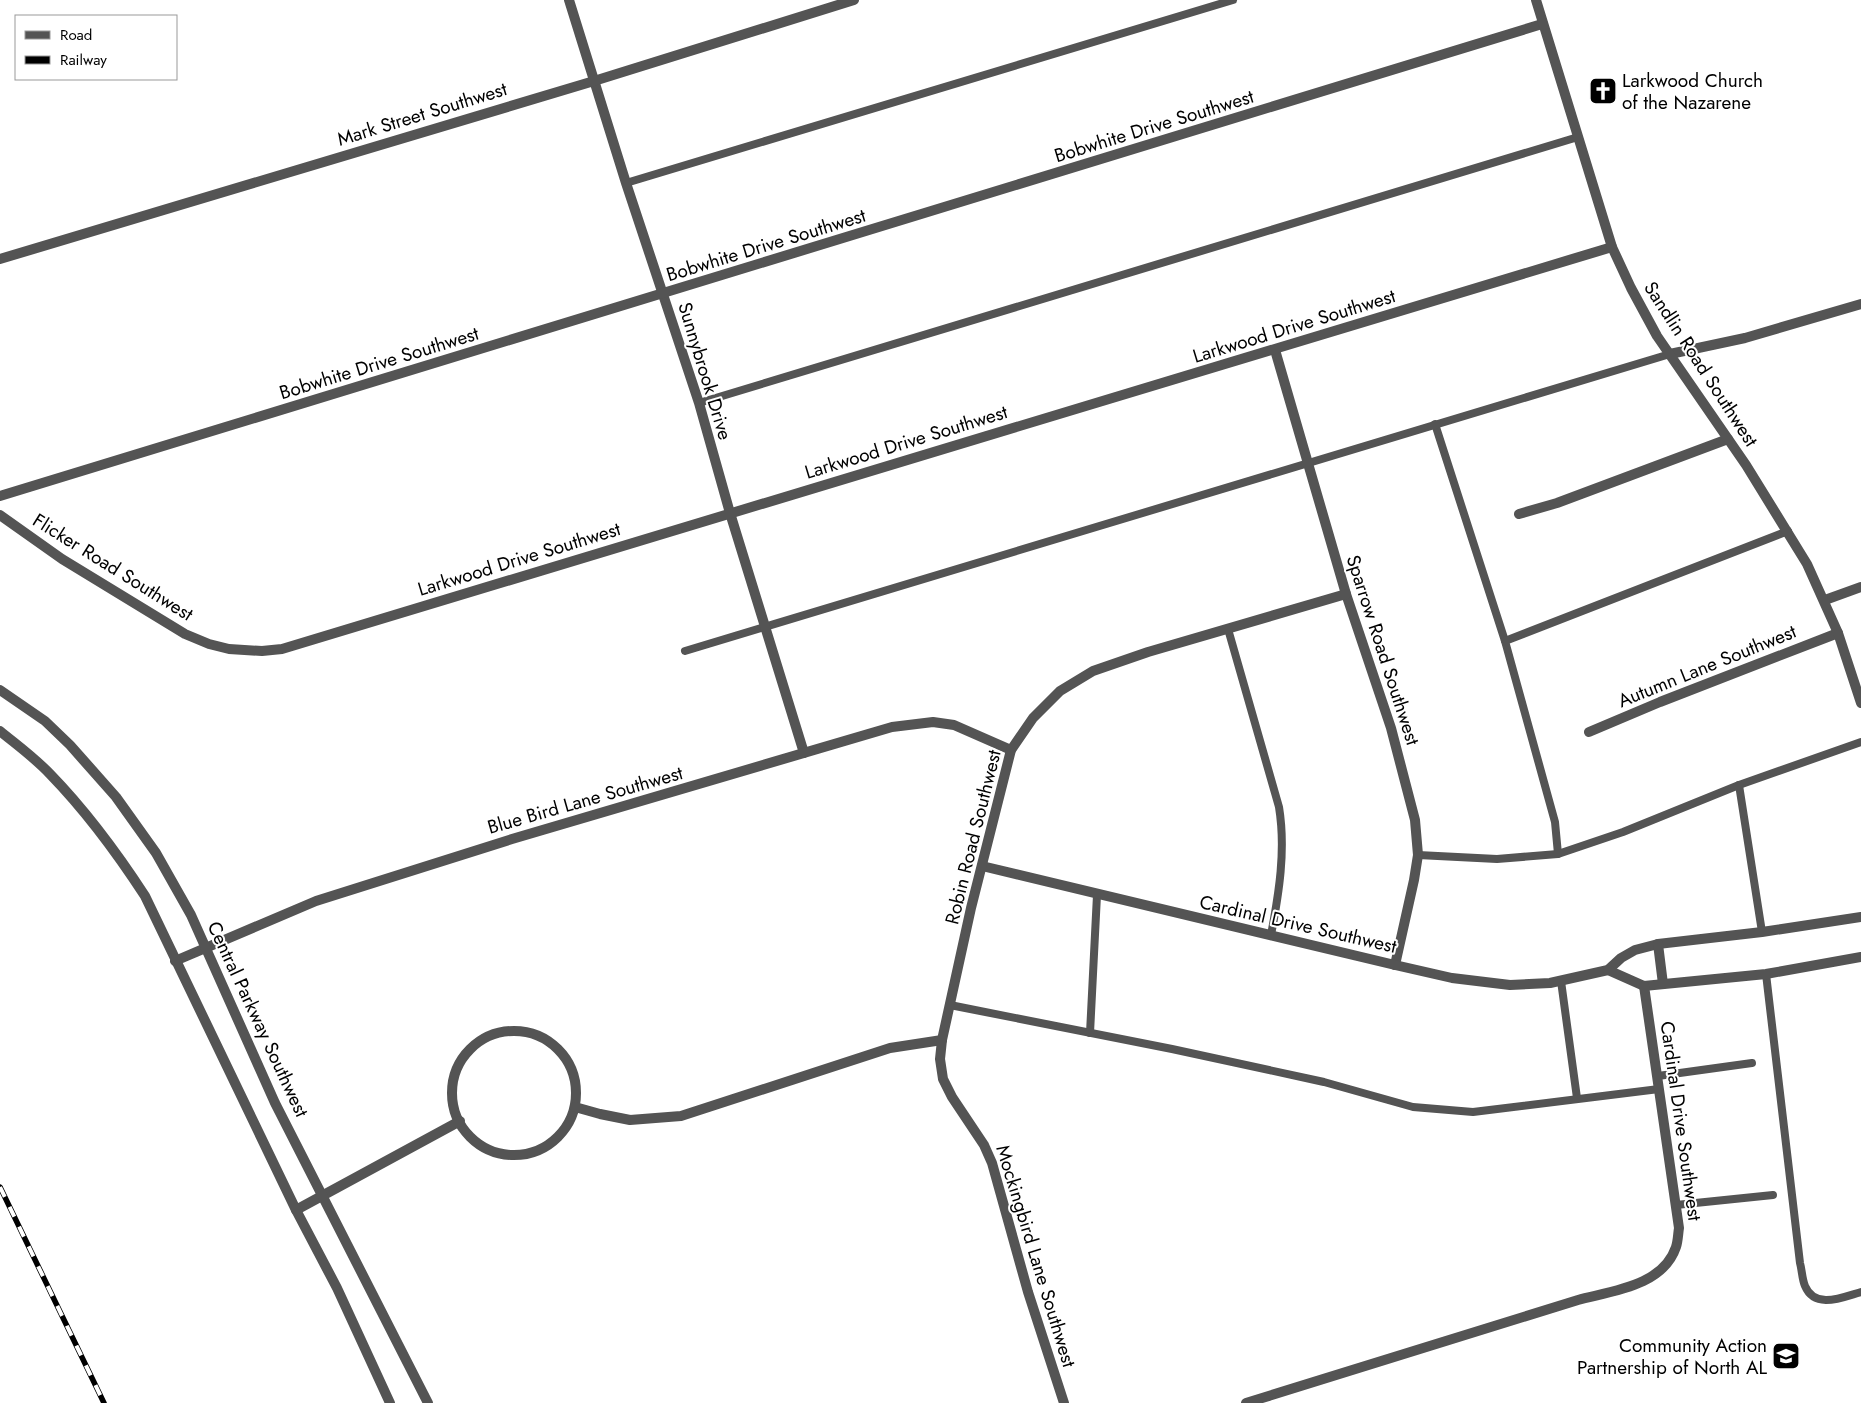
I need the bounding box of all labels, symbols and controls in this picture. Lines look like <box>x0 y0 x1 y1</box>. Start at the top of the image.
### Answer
legend <box>15 15 178 80</box>
text: Road <box>60 24 92 46</box>
text: Railway <box>60 49 107 71</box>
place label: Larkwood Church of the Nazarene <box>1622 67 1763 116</box>
street label: Mark Street Southwest <box>334 75 511 153</box>
church icon: Larkwood Church of the Nazarene <box>1588 76 1618 106</box>
street label: Bobwhite Drive Southwest <box>1051 83 1257 169</box>
street label: Bobwhite Drive Southwest <box>663 202 869 288</box>
street label: Sandlin Road Southwest <box>1637 276 1765 452</box>
street label: Larkwood Drive Southwest <box>1189 282 1399 370</box>
street label: Sunnybrook Drive <box>671 299 739 443</box>
street label: Bobwhite Drive Southwest <box>276 320 482 406</box>
street label: Larkwood Drive Southwest <box>801 398 1011 486</box>
street label: Flicker Road Southwest <box>28 507 199 628</box>
street label: Larkwood Drive Southwest <box>414 515 624 603</box>
street label: Sparrow Road Southwest <box>1340 551 1427 749</box>
street label: Autumn Lane Southwest <box>1614 618 1801 714</box>
street label: Robin Road Southwest <box>938 746 1008 927</box>
street label: Blue Bird Lane Southwest <box>484 759 686 841</box>
street label: Cardinal Drive Southwest <box>1197 888 1400 960</box>
street label: Central Parkway Southwest <box>201 917 315 1122</box>
street label: Cardinal Drive Southwest <box>1654 1019 1708 1223</box>
street label: Mockingbird Lane Southwest <box>989 1142 1083 1371</box>
place label: Community Action Partnership of North AL <box>1577 1332 1767 1381</box>
school or university icon: Community Action Partnership of North AL <box>1771 1341 1801 1371</box>

